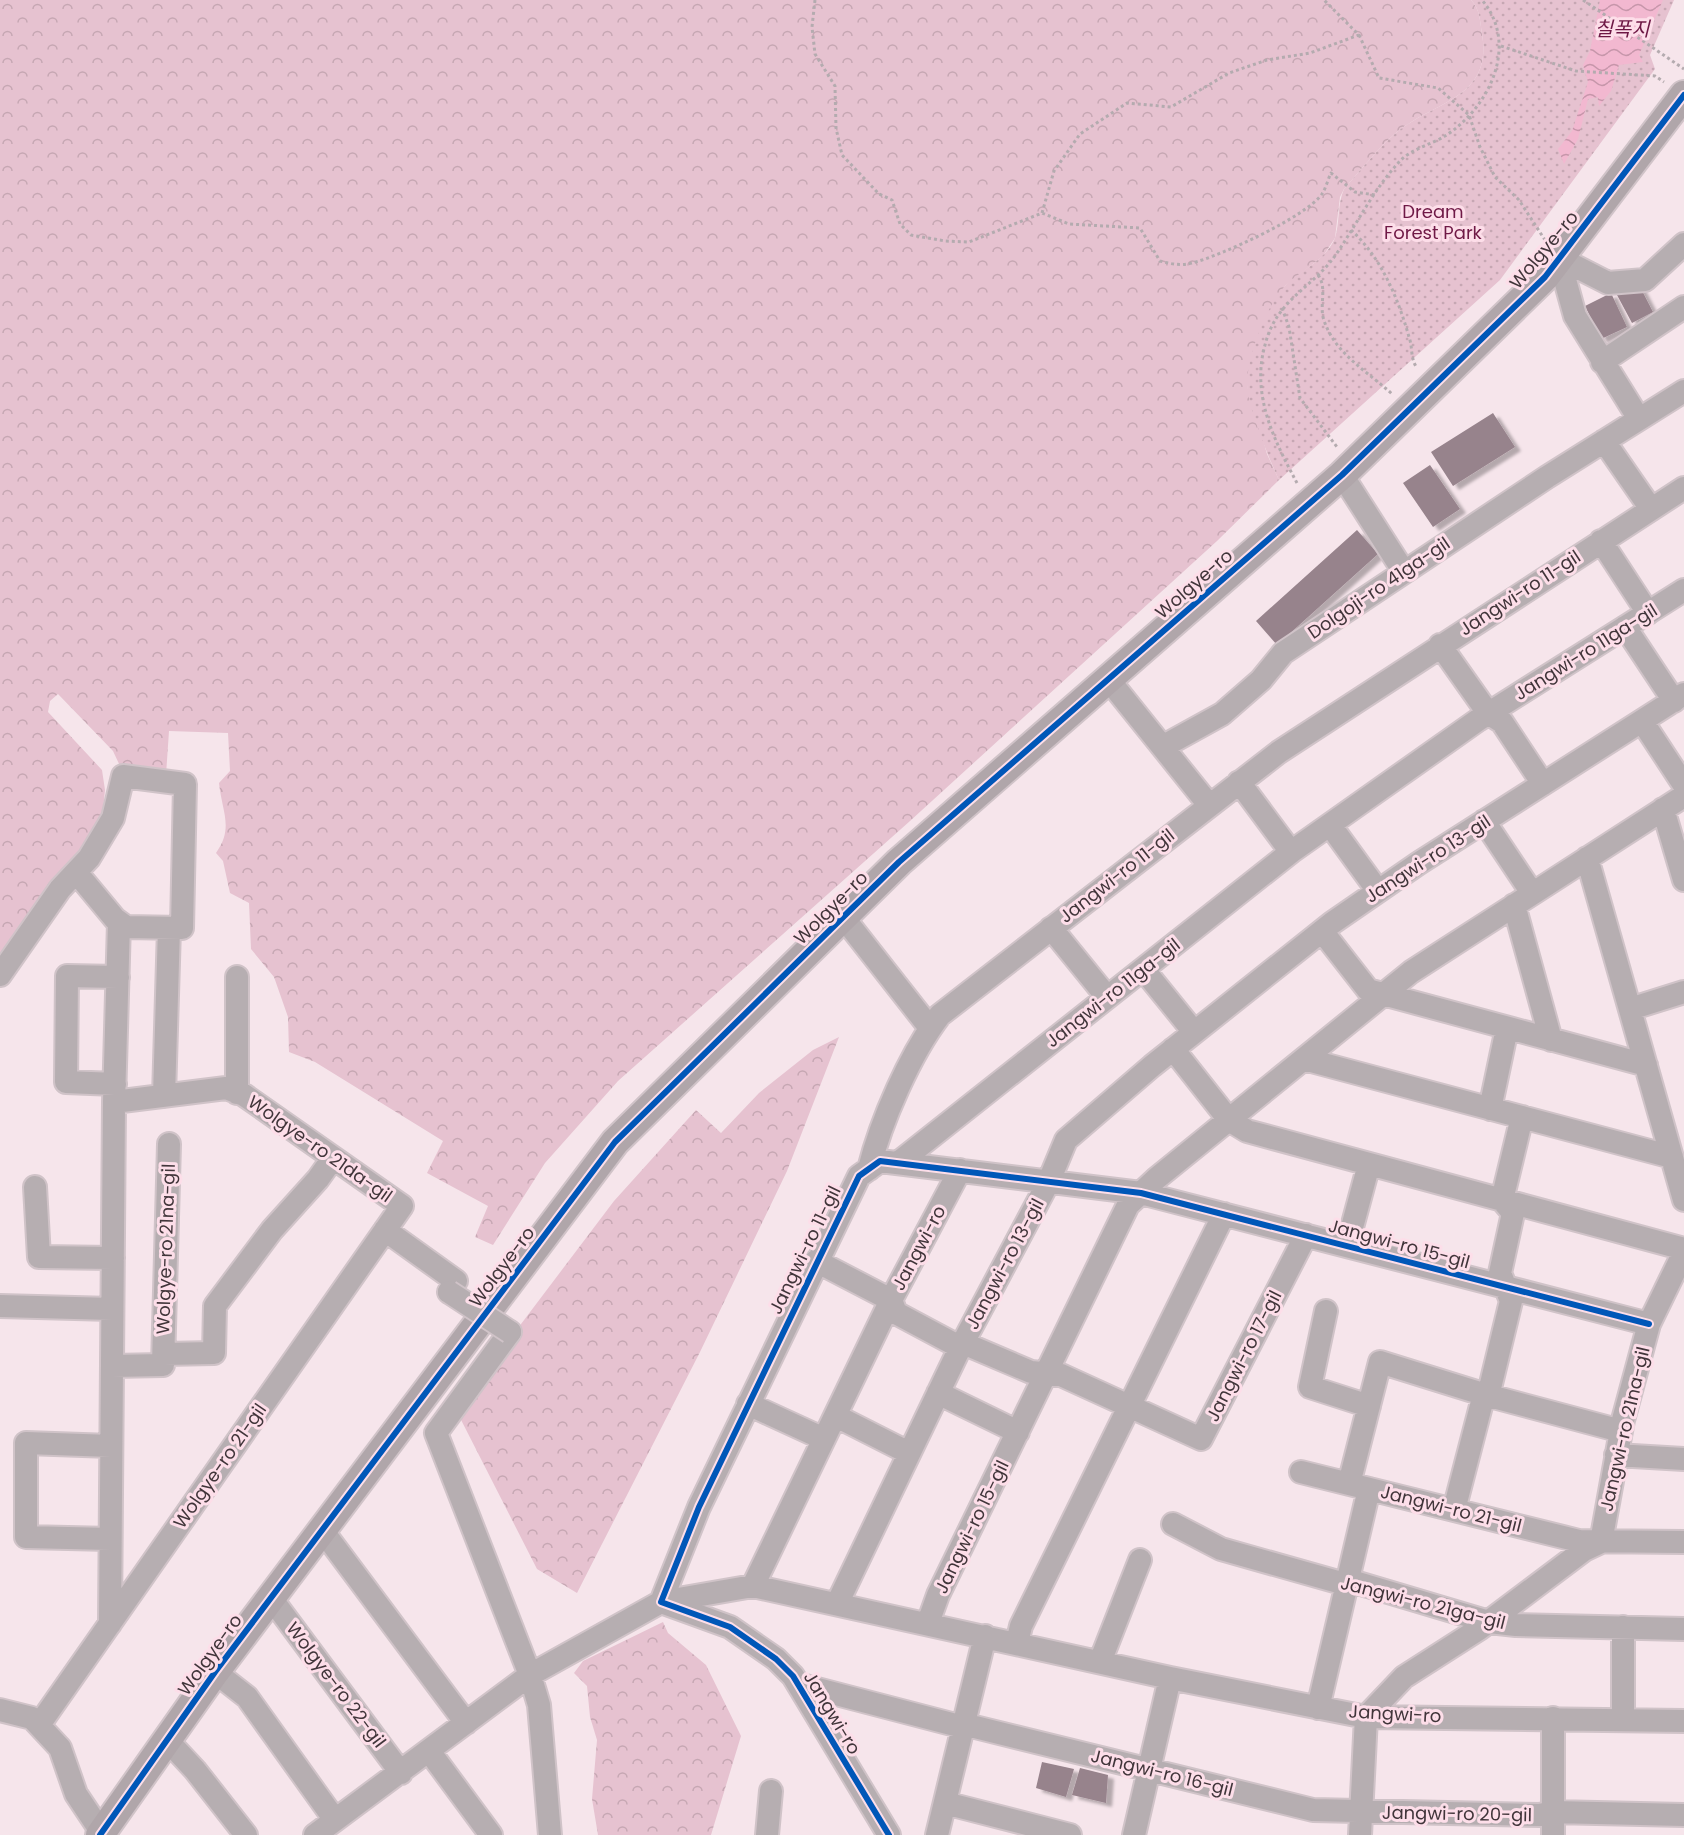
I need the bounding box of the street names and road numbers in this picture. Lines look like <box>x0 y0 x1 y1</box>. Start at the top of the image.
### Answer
street label: Wolgye-ro <box>1503 205 1584 294</box>
street label: Dolgoji-ro 41ga-gil <box>1303 531 1455 645</box>
street label: Wolgye-ro <box>1150 543 1238 624</box>
street label: Jangwi-ro 11-gil <box>1454 544 1585 641</box>
street label: Jangwi-ro 11ga-gil <box>1509 597 1662 706</box>
street label: Jangwi-ro 13-gil <box>1360 809 1495 909</box>
street label: Jangwi-ro 11-gil <box>1054 823 1180 929</box>
street label: Wolgye-ro <box>788 865 873 950</box>
street label: Jangwi-ro 11ga-gil <box>1040 932 1185 1053</box>
street label: Wolgye-ro 21da-gil <box>243 1089 398 1208</box>
street label: Wolgye-ro 21na-gil <box>150 1163 181 1335</box>
street label: Jangwi-ro 11-gil <box>763 1181 846 1318</box>
street label: Jangwi-ro 13-gil <box>960 1194 1050 1334</box>
street label: Jangwi-ro <box>886 1201 951 1295</box>
street label: Jangwi-ro 15-gil <box>1326 1213 1473 1274</box>
street label: Wolgye-ro <box>463 1221 540 1312</box>
street label: Jangwi-ro 17-gil <box>1200 1286 1287 1426</box>
street label: Jangwi-ro 21na-gil <box>1593 1344 1656 1514</box>
street label: Wolgye-ro 21-gil <box>167 1398 272 1533</box>
street label: Jangwi-ro 15-gil <box>928 1456 1015 1598</box>
street label: Jangwi-ro 21-gil <box>1378 1479 1524 1538</box>
street label: Jangwi-ro 21ga-gil <box>1338 1570 1508 1635</box>
street label: Wolgye-ro <box>172 1609 248 1701</box>
street label: Wolgye-ro 22-gil <box>281 1617 392 1753</box>
street label: Jangwi-ro <box>798 1667 867 1759</box>
street label: Jangwi-ro <box>1348 1699 1442 1728</box>
street label: Jangwi-ro 16-gil <box>1088 1743 1236 1802</box>
street label: Jangwi-ro 20-gil <box>1382 1800 1532 1827</box>

